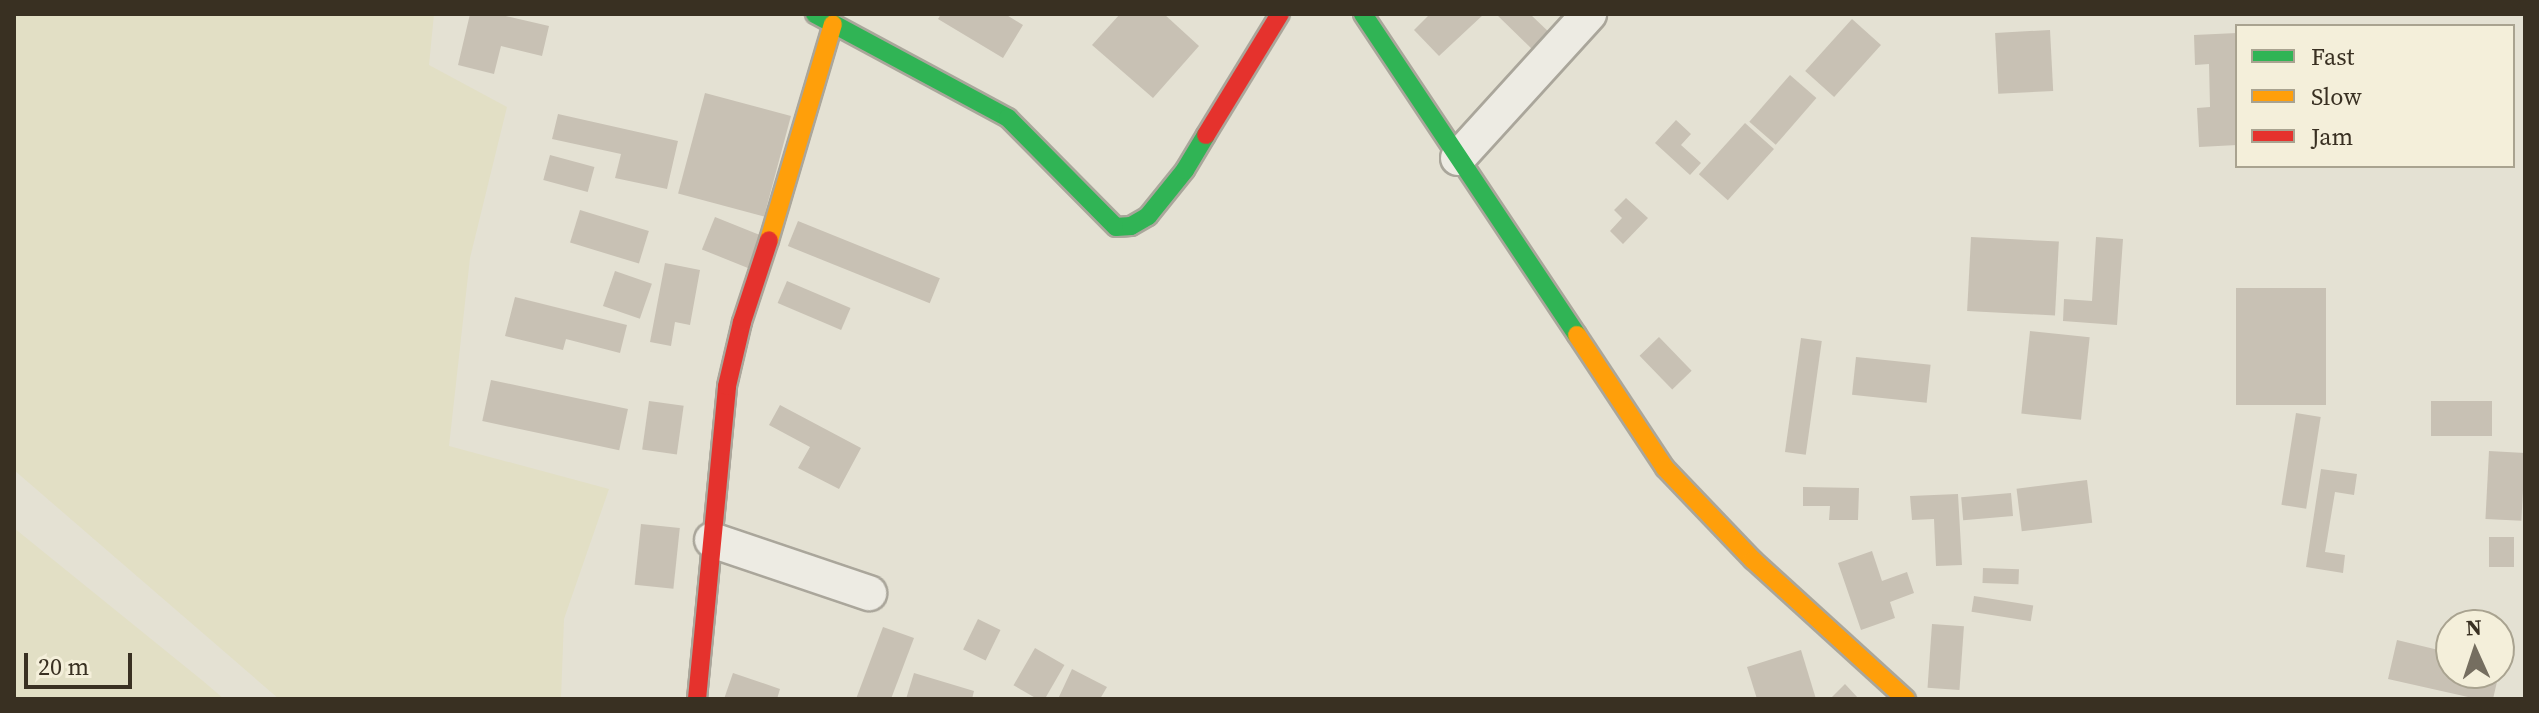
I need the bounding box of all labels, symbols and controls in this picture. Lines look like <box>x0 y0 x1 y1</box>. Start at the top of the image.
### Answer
legend <box>2235 24 2515 168</box>
text: Fast <box>2311 40 2354 73</box>
text: Slow <box>2311 80 2362 113</box>
text: Jam <box>2311 120 2353 153</box>
north arrow <box>2435 609 2515 689</box>
text: N <box>2465 612 2483 642</box>
scale bar <box>28 637 136 687</box>
text: 20 m <box>38 650 89 683</box>

